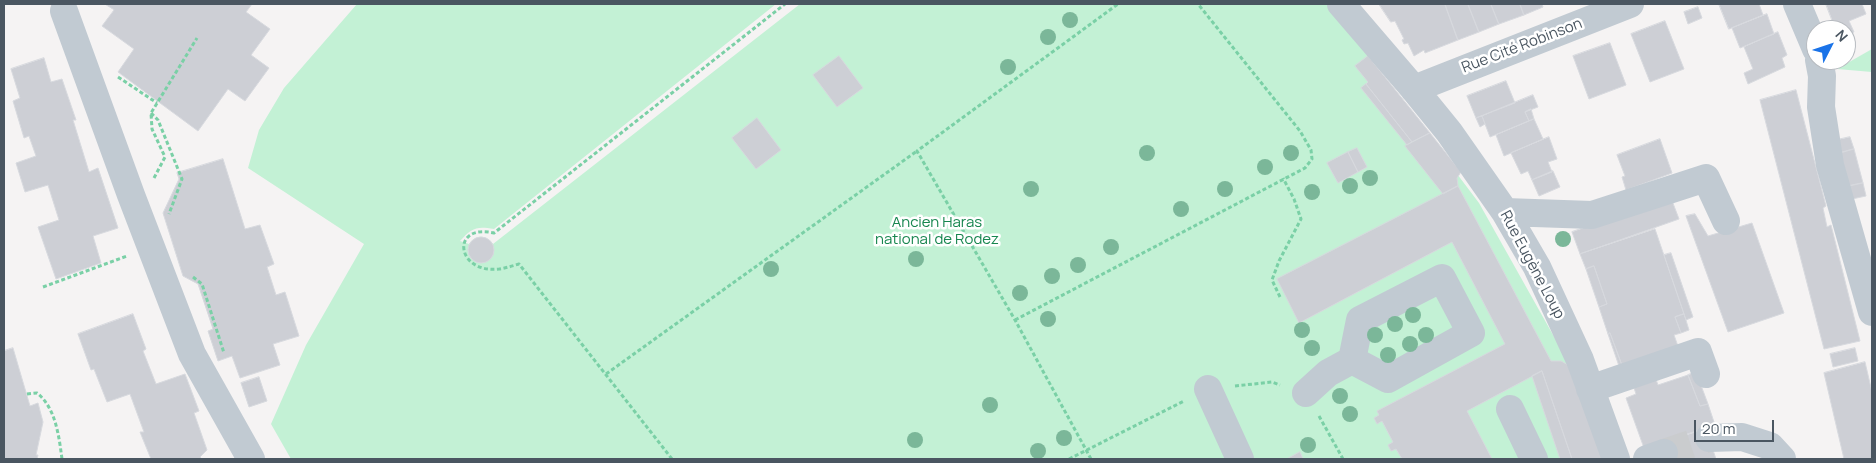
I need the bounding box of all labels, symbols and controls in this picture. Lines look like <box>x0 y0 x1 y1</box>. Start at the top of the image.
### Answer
street label: Rue Cité Robinson <box>1459 15 1585 77</box>
north arrow <box>1806 20 1856 70</box>
text: N <box>1831 25 1852 46</box>
street label: Rue Eugène Loup <box>1496 208 1568 322</box>
park label: Ancien Haras national de Rodez <box>875 214 999 249</box>
scale bar <box>1696 410 1776 442</box>
text: 20 m <box>1702 418 1735 439</box>

